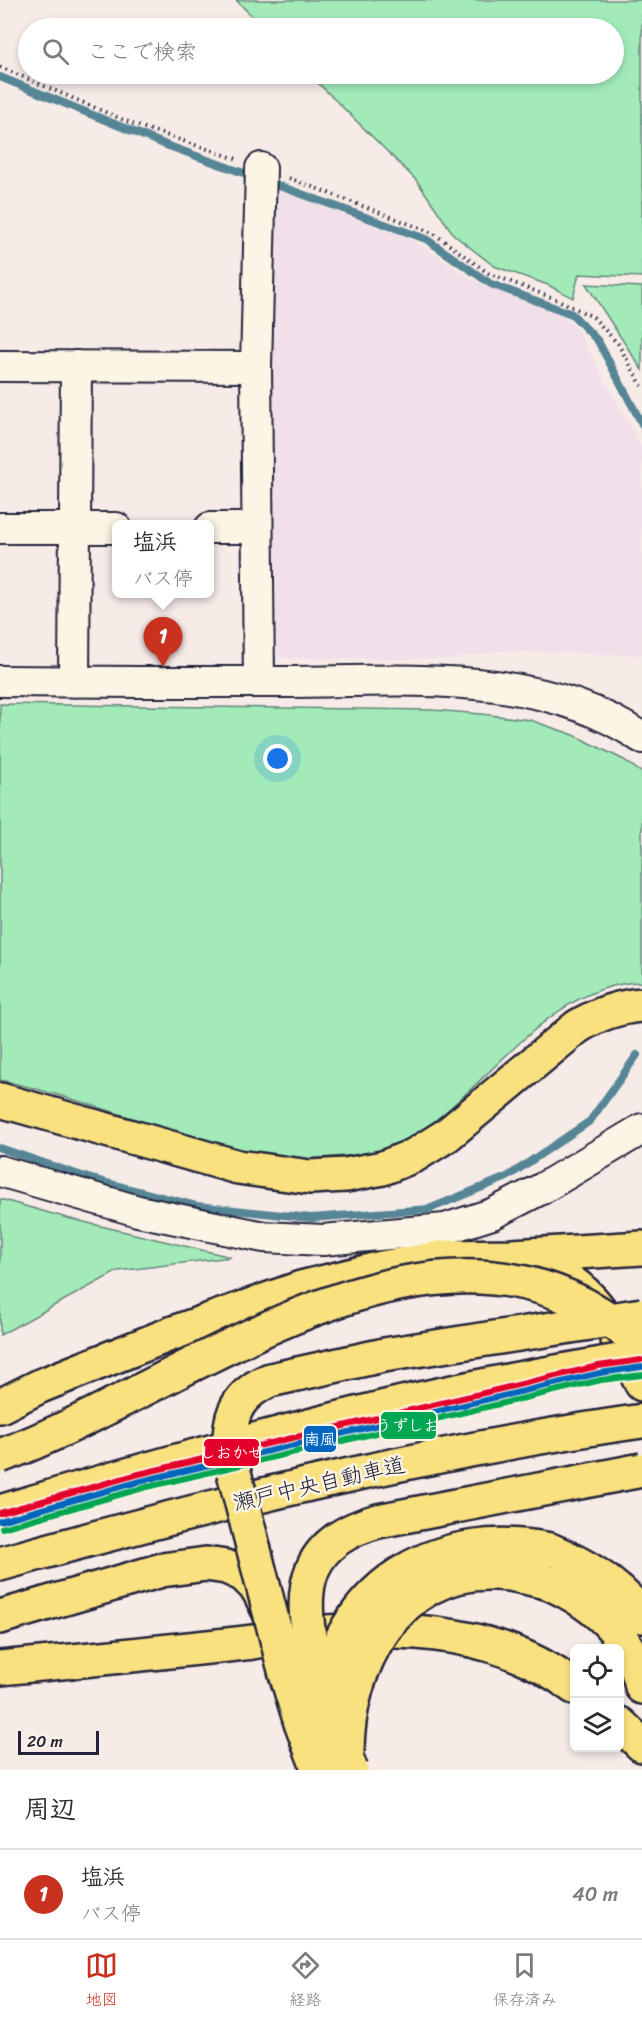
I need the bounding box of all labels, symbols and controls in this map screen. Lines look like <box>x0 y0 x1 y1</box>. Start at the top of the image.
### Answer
search box <box>18 18 624 84</box>
text: ここで検索 <box>87 32 197 71</box>
icon: search <box>39 35 72 68</box>
popup <box>112 520 214 598</box>
text: 塩浜 <box>133 522 177 561</box>
text: バス停 <box>133 561 193 596</box>
pin: 1 <box>144 618 182 667</box>
your location <box>263 744 292 773</box>
text: うずしお <box>376 1411 440 1440</box>
line badge: うずしお <box>380 1411 437 1440</box>
line badge: 南風 <box>303 1425 337 1453</box>
text: 南風 <box>304 1425 336 1454</box>
text: しおかぜ <box>200 1438 264 1467</box>
line badge: しおかぜ <box>203 1438 260 1467</box>
street label: 瀬戸中央自動車道 <box>229 1445 409 1522</box>
map controls <box>570 1644 624 1752</box>
button: locate <box>570 1644 624 1698</box>
button: layers <box>570 1698 624 1752</box>
text: 20 m <box>27 1727 63 1756</box>
scale bar <box>18 1728 99 1756</box>
text: 周辺 <box>24 1786 76 1832</box>
text: 塩浜 <box>81 1857 125 1896</box>
text: 1 <box>39 1877 48 1912</box>
text: 40 m <box>572 1877 618 1912</box>
text: バス停 <box>81 1896 141 1931</box>
tab: 地図 <box>85 1949 118 2014</box>
tab: 経路 <box>289 1949 322 2014</box>
tab: 保存済み <box>493 1949 557 2014</box>

